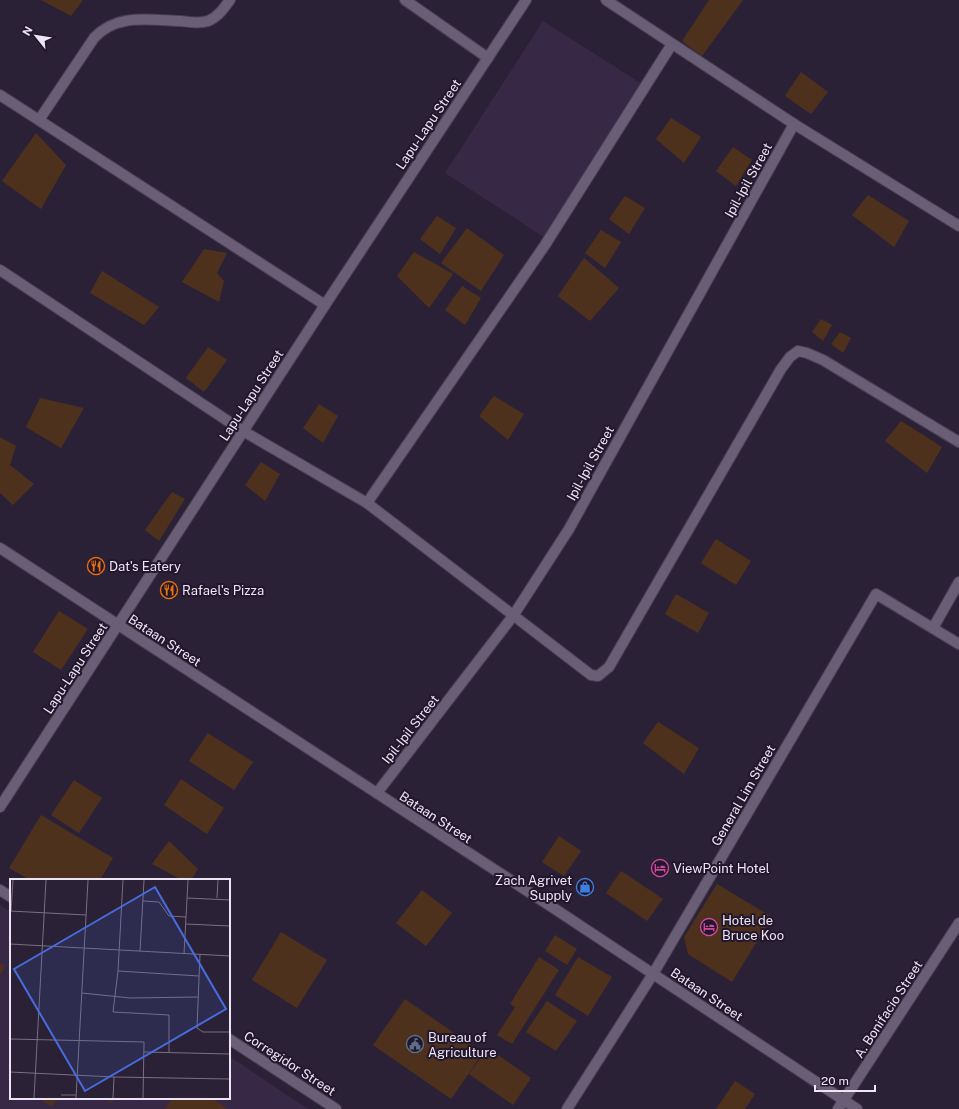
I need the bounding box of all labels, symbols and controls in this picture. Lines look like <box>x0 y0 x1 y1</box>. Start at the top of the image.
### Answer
north arrow <box>16 16 56 56</box>
text: N <box>20 24 35 38</box>
street label: Lapu-Lapu Street <box>393 76 464 172</box>
street label: Ipil-Ipil Street <box>722 140 775 220</box>
street label: Lapu-Lapu Street <box>216 347 286 444</box>
street label: Ipil-Ipil Street <box>564 423 617 503</box>
restaurant icon: Dat's Eatery <box>86 556 106 576</box>
place label: Dat's Eatery <box>109 559 181 574</box>
restaurant icon: Rafael's Pizza <box>159 580 179 600</box>
place label: Rafael's Pizza <box>182 583 264 598</box>
street label: Bataan Street <box>126 611 204 669</box>
street label: Lapu-Lapu Street <box>40 620 110 717</box>
street label: Ipil-Ipil Street <box>379 692 442 767</box>
street label: General Lim Street <box>708 742 778 848</box>
street label: Bataan Street <box>397 788 475 846</box>
hotel icon: ViewPoint Hotel <box>650 858 670 878</box>
place label: ViewPoint Hotel <box>673 861 770 876</box>
place label: Zach Agrivet Supply <box>495 873 572 903</box>
shop icon: Zach Agrivet Supply <box>575 877 595 897</box>
inset map <box>10 879 230 1099</box>
place label: Hotel de Bruce Koo <box>722 913 784 943</box>
hotel icon: Hotel de Bruce Koo <box>699 917 719 937</box>
street label: A. Bonifacio Street <box>851 958 926 1061</box>
street label: Bataan Street <box>668 965 746 1024</box>
street label: Corregidor Street <box>241 1028 338 1099</box>
place label: Bureau of Agriculture <box>428 1030 497 1060</box>
public building icon: Bureau of Agriculture <box>405 1034 425 1054</box>
scale bar <box>815 1067 875 1093</box>
text: 20 m <box>821 1074 849 1088</box>

